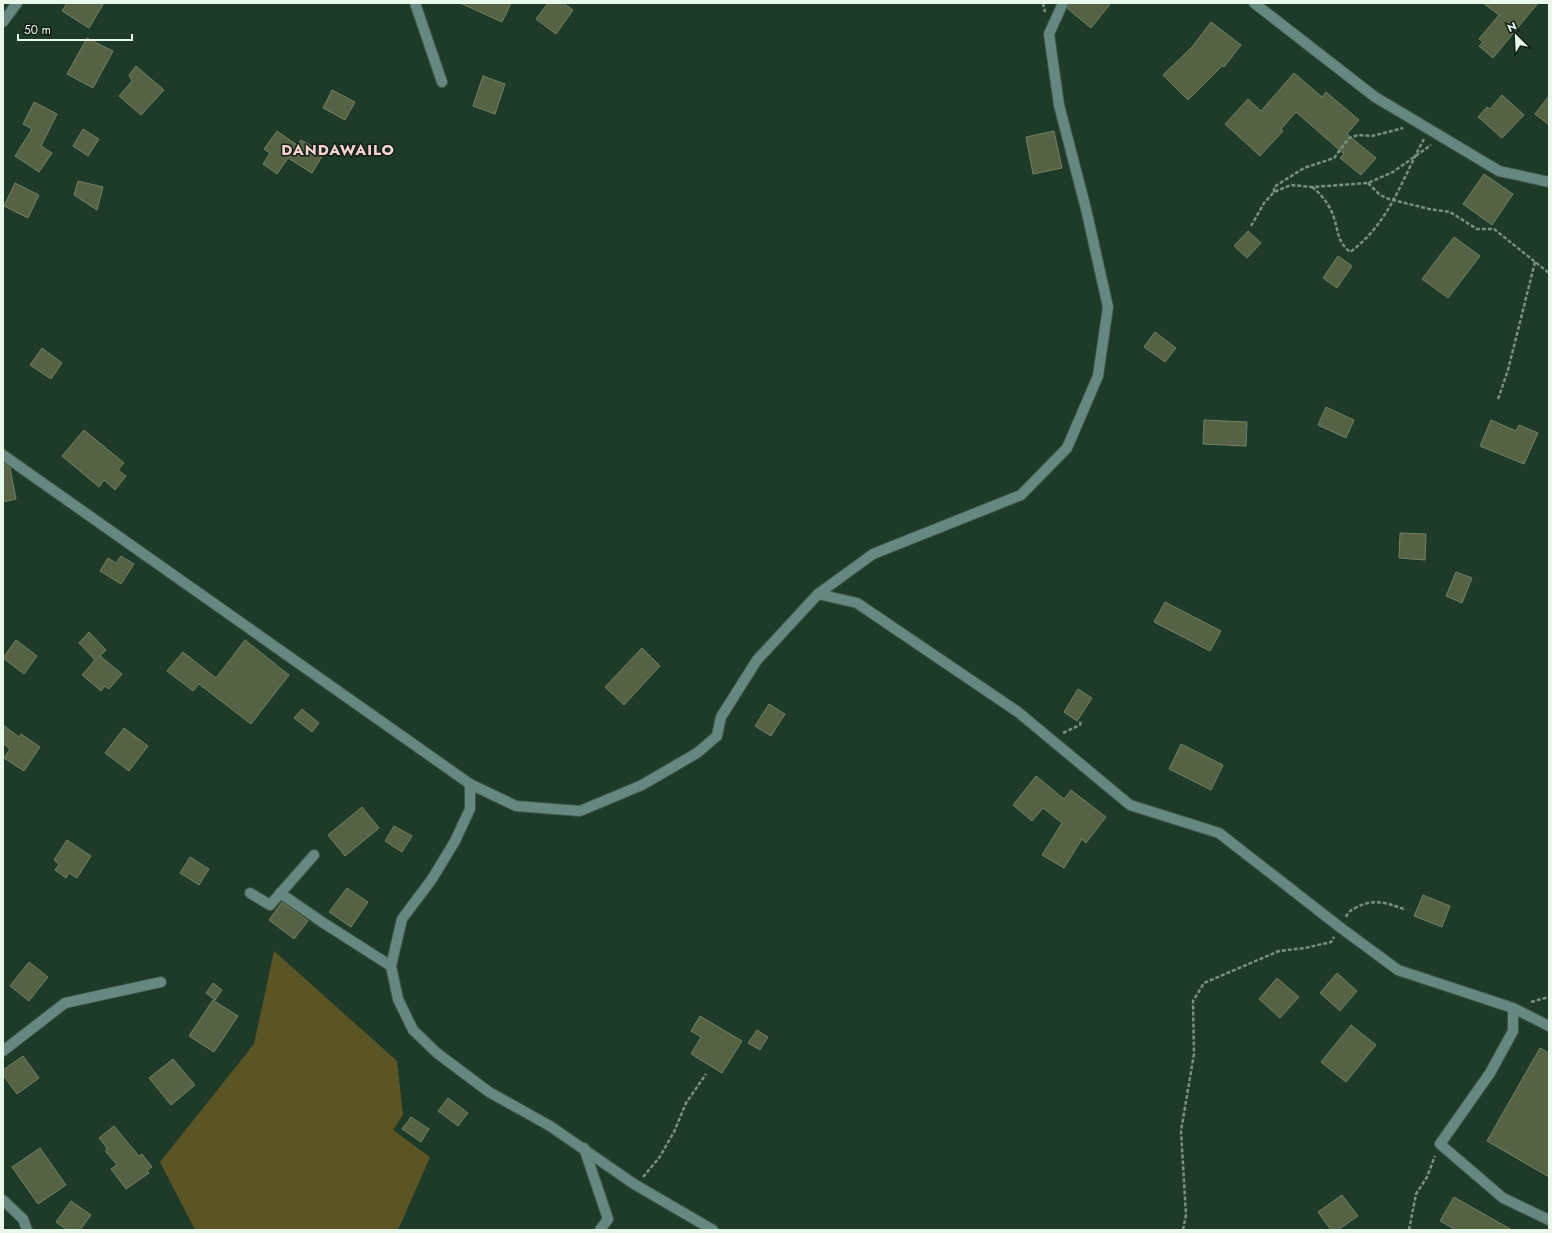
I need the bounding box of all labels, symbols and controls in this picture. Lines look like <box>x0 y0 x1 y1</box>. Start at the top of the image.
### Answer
scale bar <box>18 16 132 42</box>
north arrow <box>1496 16 1536 56</box>
text: N <box>1505 18 1519 36</box>
text: 50 m <box>24 21 51 39</box>
district label: DANDAWAILO <box>281 139 395 161</box>

